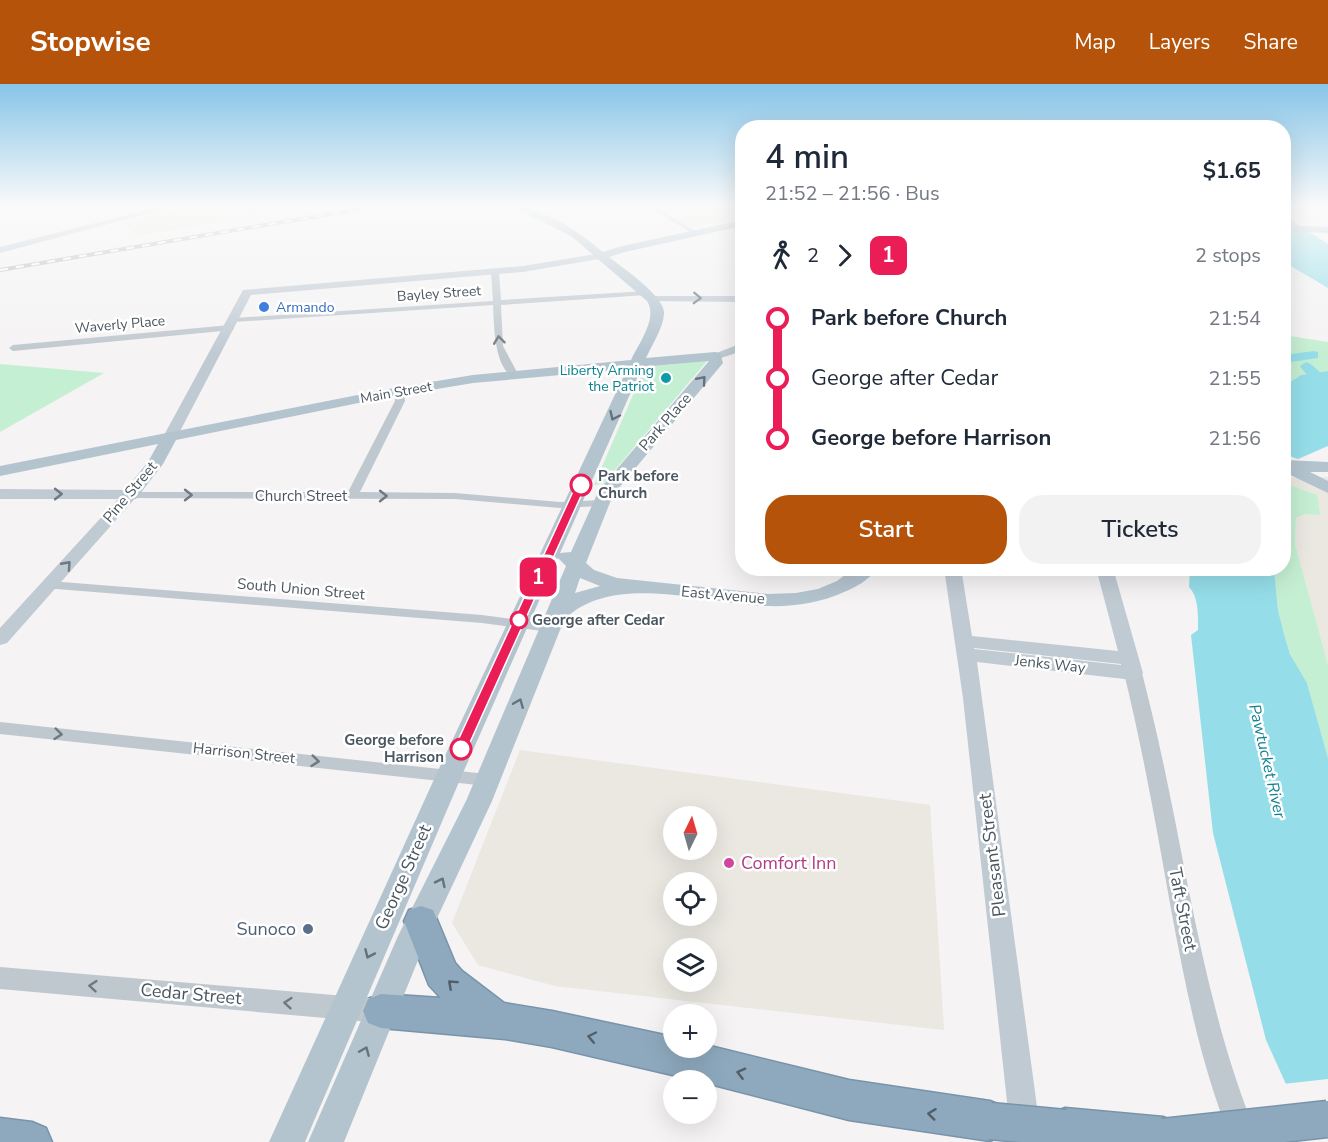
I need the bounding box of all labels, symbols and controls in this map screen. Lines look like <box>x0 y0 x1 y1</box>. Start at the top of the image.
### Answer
text: Stopwise <box>30 23 151 61</box>
text: Map <box>1074 28 1116 56</box>
text: Layers <box>1149 28 1210 56</box>
text: Share <box>1243 28 1298 56</box>
text: 4 min <box>765 135 849 180</box>
text: $1.65 <box>1203 156 1261 186</box>
text: 21:52 – 21:56 · Bus <box>765 180 940 207</box>
icon: walk <box>765 239 798 272</box>
icon: forward <box>828 239 861 272</box>
text: 1 <box>882 241 895 269</box>
text: 2 <box>807 242 819 269</box>
text: 2 stops <box>1195 242 1261 269</box>
street label: Bayley Street <box>396 281 482 306</box>
one-way arrow <box>693 292 702 304</box>
place label: Armando <box>276 298 335 317</box>
marker: Armando <box>257 300 271 314</box>
text: Park before Church <box>811 303 1007 333</box>
text: 21:54 <box>1208 305 1261 332</box>
street label: Waverly Place <box>74 311 166 338</box>
one-way arrow <box>493 336 506 345</box>
place label: Liberty Arming the Patriot <box>560 361 654 396</box>
text: George after Cedar <box>811 363 998 393</box>
text: 21:55 <box>1208 365 1261 392</box>
marker: Liberty Arming the Patriot <box>659 371 673 385</box>
one-way arrow <box>694 376 705 387</box>
street label: Main Street <box>359 377 433 408</box>
street label: Park Place <box>634 389 696 455</box>
one-way arrow <box>609 410 621 421</box>
text: George before Harrison <box>811 423 1051 453</box>
text: 21:56 <box>1208 425 1261 452</box>
street label: Pine Street <box>98 457 162 527</box>
place label: Park before Church <box>598 466 679 503</box>
marker: Park before Church <box>570 474 592 496</box>
street label: Church Street <box>255 486 348 506</box>
one-way arrow <box>54 488 63 500</box>
one-way arrow <box>184 489 193 501</box>
one-way arrow <box>379 490 388 502</box>
button: Start <box>765 495 1007 564</box>
button: Tickets <box>1019 495 1261 564</box>
line badge: 1 <box>518 558 558 596</box>
one-way arrow <box>60 561 71 571</box>
text: 1 <box>532 563 544 591</box>
street label: South Union Street <box>236 573 366 605</box>
street label: East Avenue <box>680 581 766 609</box>
place label: George after Cedar <box>532 610 665 630</box>
marker: George after Cedar <box>510 611 528 629</box>
street label: Jenks Way <box>1013 650 1087 678</box>
one-way arrow <box>512 698 524 709</box>
water label: Pawtucket River <box>1243 702 1291 822</box>
one-way arrow <box>54 727 63 740</box>
place label: George before Harrison <box>344 730 444 767</box>
street label: Harrison Street <box>192 738 297 768</box>
marker: George before Harrison <box>450 738 472 760</box>
one-way arrow <box>310 754 319 767</box>
street label: Pleasant Street <box>972 791 1011 918</box>
north arrow <box>663 806 717 860</box>
map controls <box>663 806 717 1124</box>
street label: George Street <box>369 820 437 933</box>
place label: Comfort Inn <box>741 851 837 875</box>
marker: Comfort Inn <box>722 856 736 870</box>
street label: Taft Street <box>1163 865 1203 953</box>
button: locate <box>663 872 717 926</box>
one-way arrow <box>433 877 445 888</box>
place label: Sunoco <box>236 917 296 941</box>
marker: Sunoco <box>301 922 315 936</box>
button: layers <box>663 938 717 992</box>
one-way arrow <box>364 948 376 959</box>
street label: Cedar Street <box>140 978 243 1010</box>
one-way arrow <box>89 980 98 993</box>
one-way arrow <box>449 980 459 991</box>
one-way arrow <box>283 997 292 1010</box>
button: + <box>663 1004 717 1058</box>
one-way arrow <box>587 1031 597 1044</box>
one-way arrow <box>358 1047 370 1058</box>
one-way arrow <box>737 1067 747 1080</box>
button: − <box>663 1070 717 1124</box>
one-way arrow <box>927 1108 936 1121</box>

